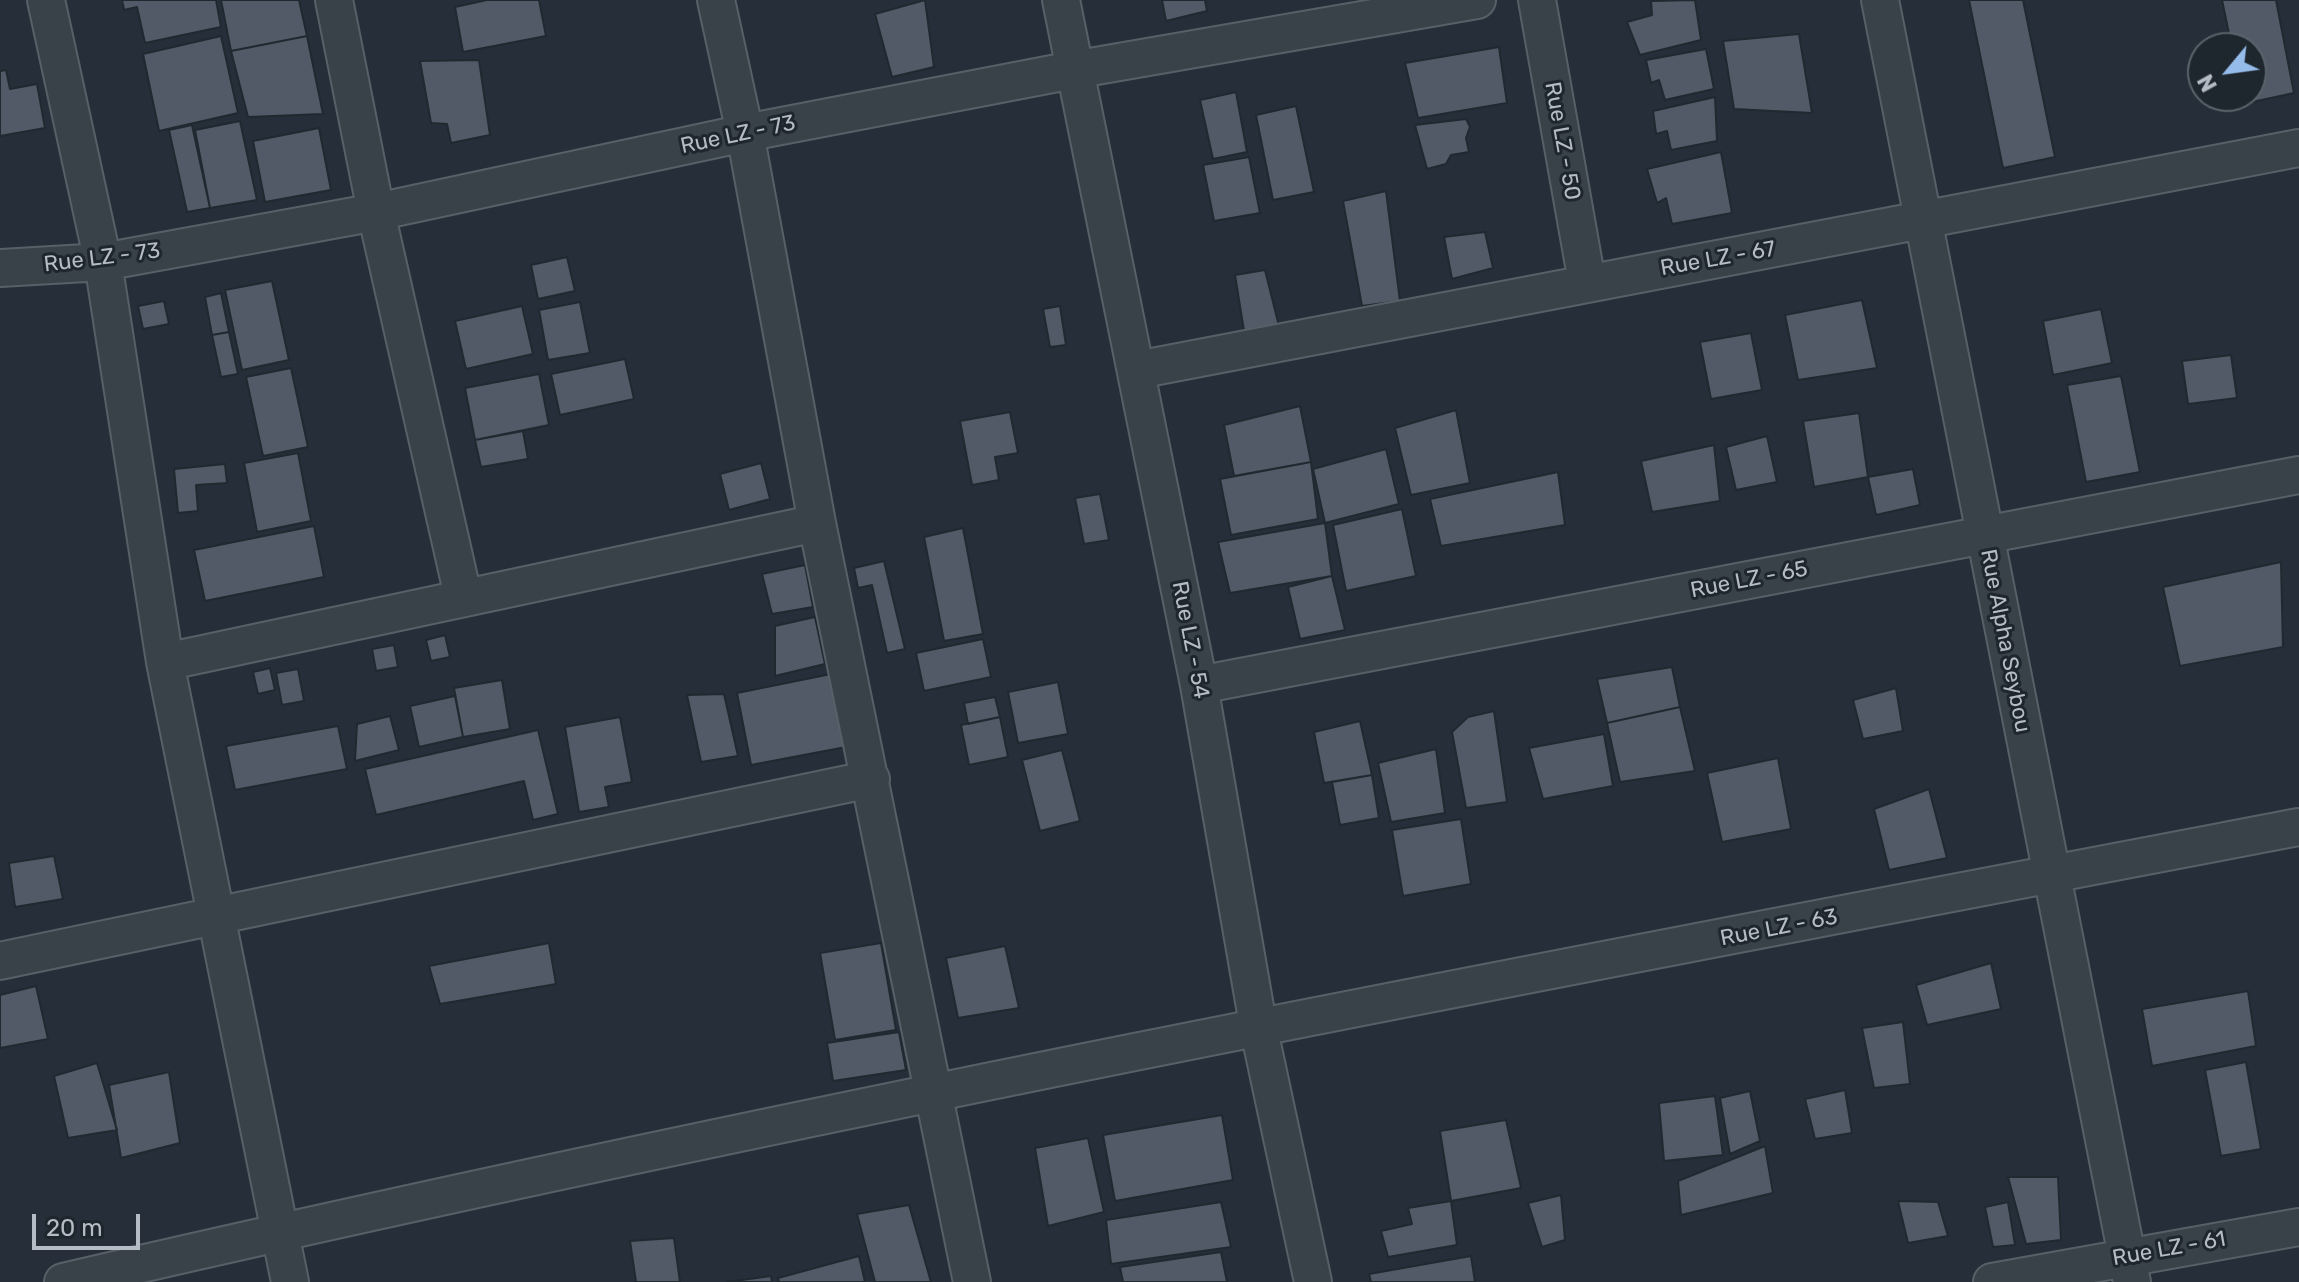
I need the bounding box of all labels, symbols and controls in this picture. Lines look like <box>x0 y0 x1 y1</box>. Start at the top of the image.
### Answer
north arrow <box>2187 32 2267 112</box>
text: N <box>2192 69 2223 96</box>
street label: Rue LZ - 50 <box>1539 80 1585 202</box>
street label: Rue LZ - 73 <box>678 110 798 160</box>
street label: Rue LZ - 67 <box>1658 236 1778 282</box>
street label: Rue LZ - 73 <box>42 238 162 278</box>
street label: Rue Alpha Seybou <box>1974 547 2036 735</box>
street label: Rue LZ - 65 <box>1688 556 1810 604</box>
street label: Rue LZ - 54 <box>1166 579 1214 701</box>
street label: Rue LZ - 63 <box>1718 904 1840 952</box>
scale bar <box>36 1198 144 1248</box>
text: 20 m <box>46 1214 103 1242</box>
street label: Rue LZ - 61 <box>2110 1226 2228 1272</box>

